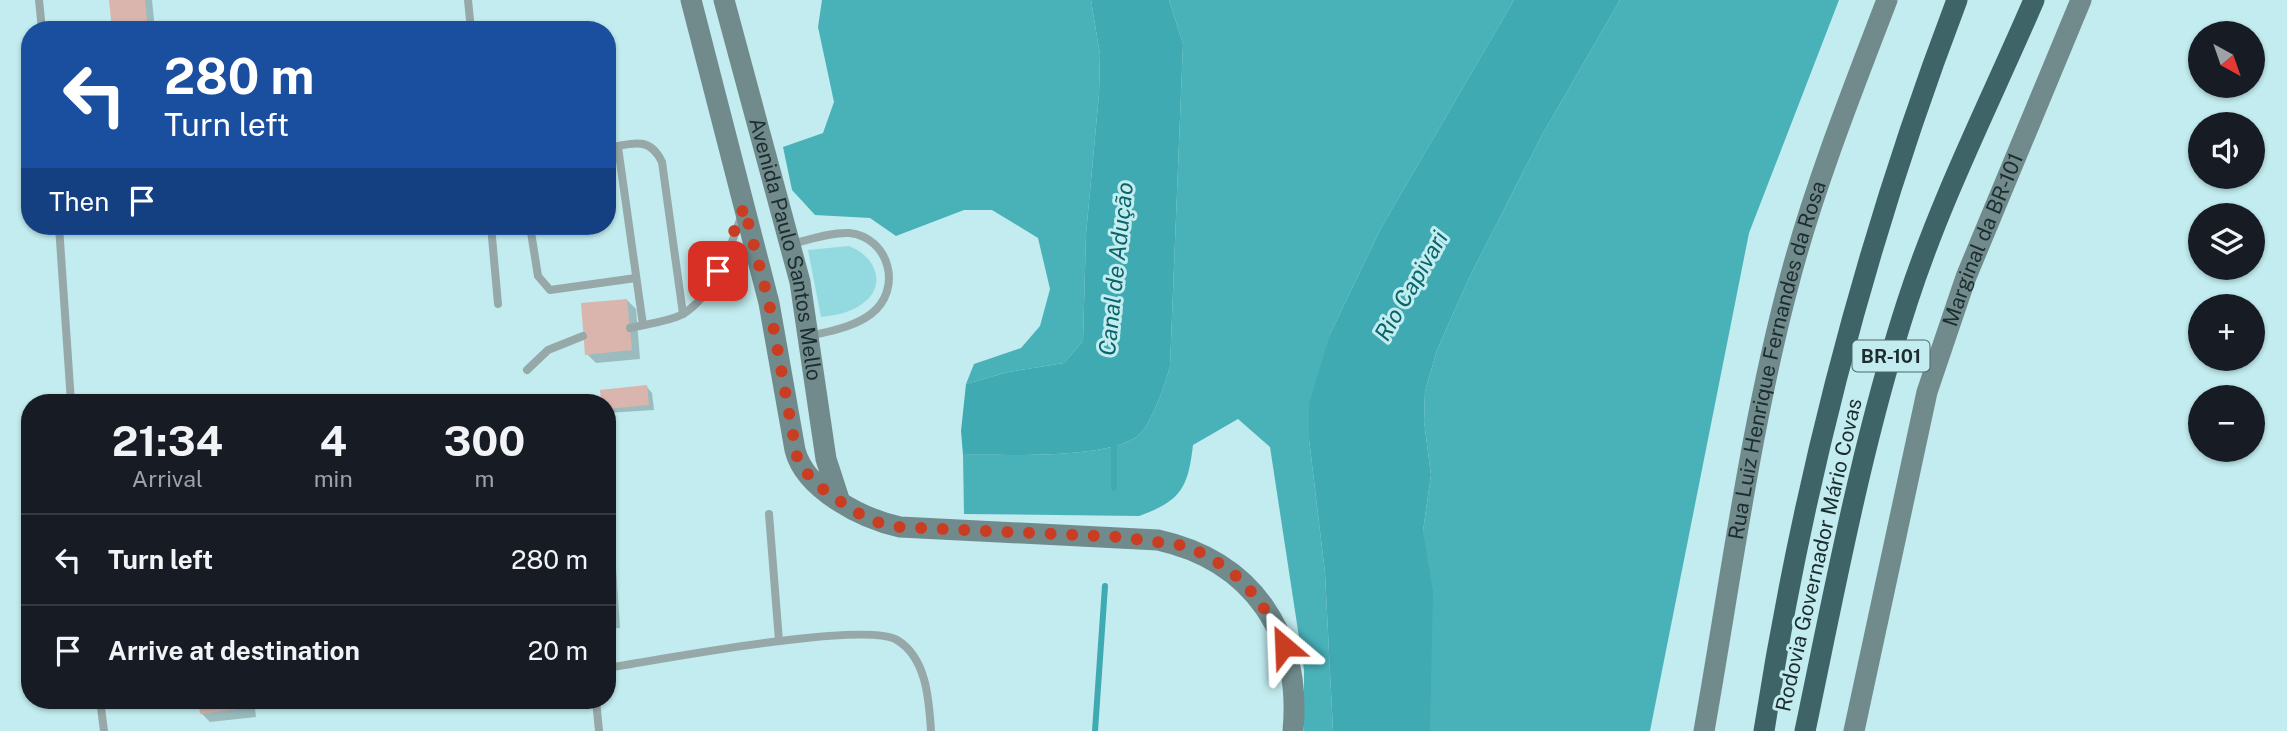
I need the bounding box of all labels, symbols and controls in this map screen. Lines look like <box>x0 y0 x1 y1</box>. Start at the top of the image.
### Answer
north arrow <box>2188 21 2264 98</box>
map controls <box>2188 21 2265 462</box>
text: 280 m <box>164 47 314 105</box>
icon: left <box>49 49 140 140</box>
text: Turn left <box>164 106 289 143</box>
button: sound <box>2188 112 2265 189</box>
street label: Avenida Paulo Santos Mello <box>744 115 827 382</box>
street label: Marginal da BR-101 <box>1937 149 2028 330</box>
street label: Rua Luiz Henrique Fernandes da Rosa <box>1723 178 1831 542</box>
water label: Canal de Adução <box>1093 181 1138 357</box>
icon: arrive <box>123 182 161 220</box>
text: Then <box>49 186 109 217</box>
button: layers <box>2188 203 2265 280</box>
water label: Rio Capivari <box>1368 226 1453 345</box>
pin <box>688 241 748 301</box>
icon: arrive <box>699 252 737 290</box>
button: + <box>2188 294 2265 371</box>
road number: BR-101 <box>1853 340 1930 372</box>
button: − <box>2188 385 2265 462</box>
street label: Rodovia Governador Mário Covas <box>1770 396 1867 714</box>
text: 21:34 <box>112 416 223 465</box>
text: 4 <box>319 416 347 465</box>
text: 300 <box>443 416 525 465</box>
text: Arrival <box>132 465 203 492</box>
text: min <box>314 465 353 492</box>
text: m <box>474 465 494 492</box>
icon: left <box>49 541 87 579</box>
text: Turn left <box>108 544 213 575</box>
text: 280 m <box>511 544 588 575</box>
position arrow <box>1247 609 1321 683</box>
icon: arrive <box>49 632 87 670</box>
text: Arrive at destination <box>108 635 360 666</box>
text: 20 m <box>528 635 588 666</box>

